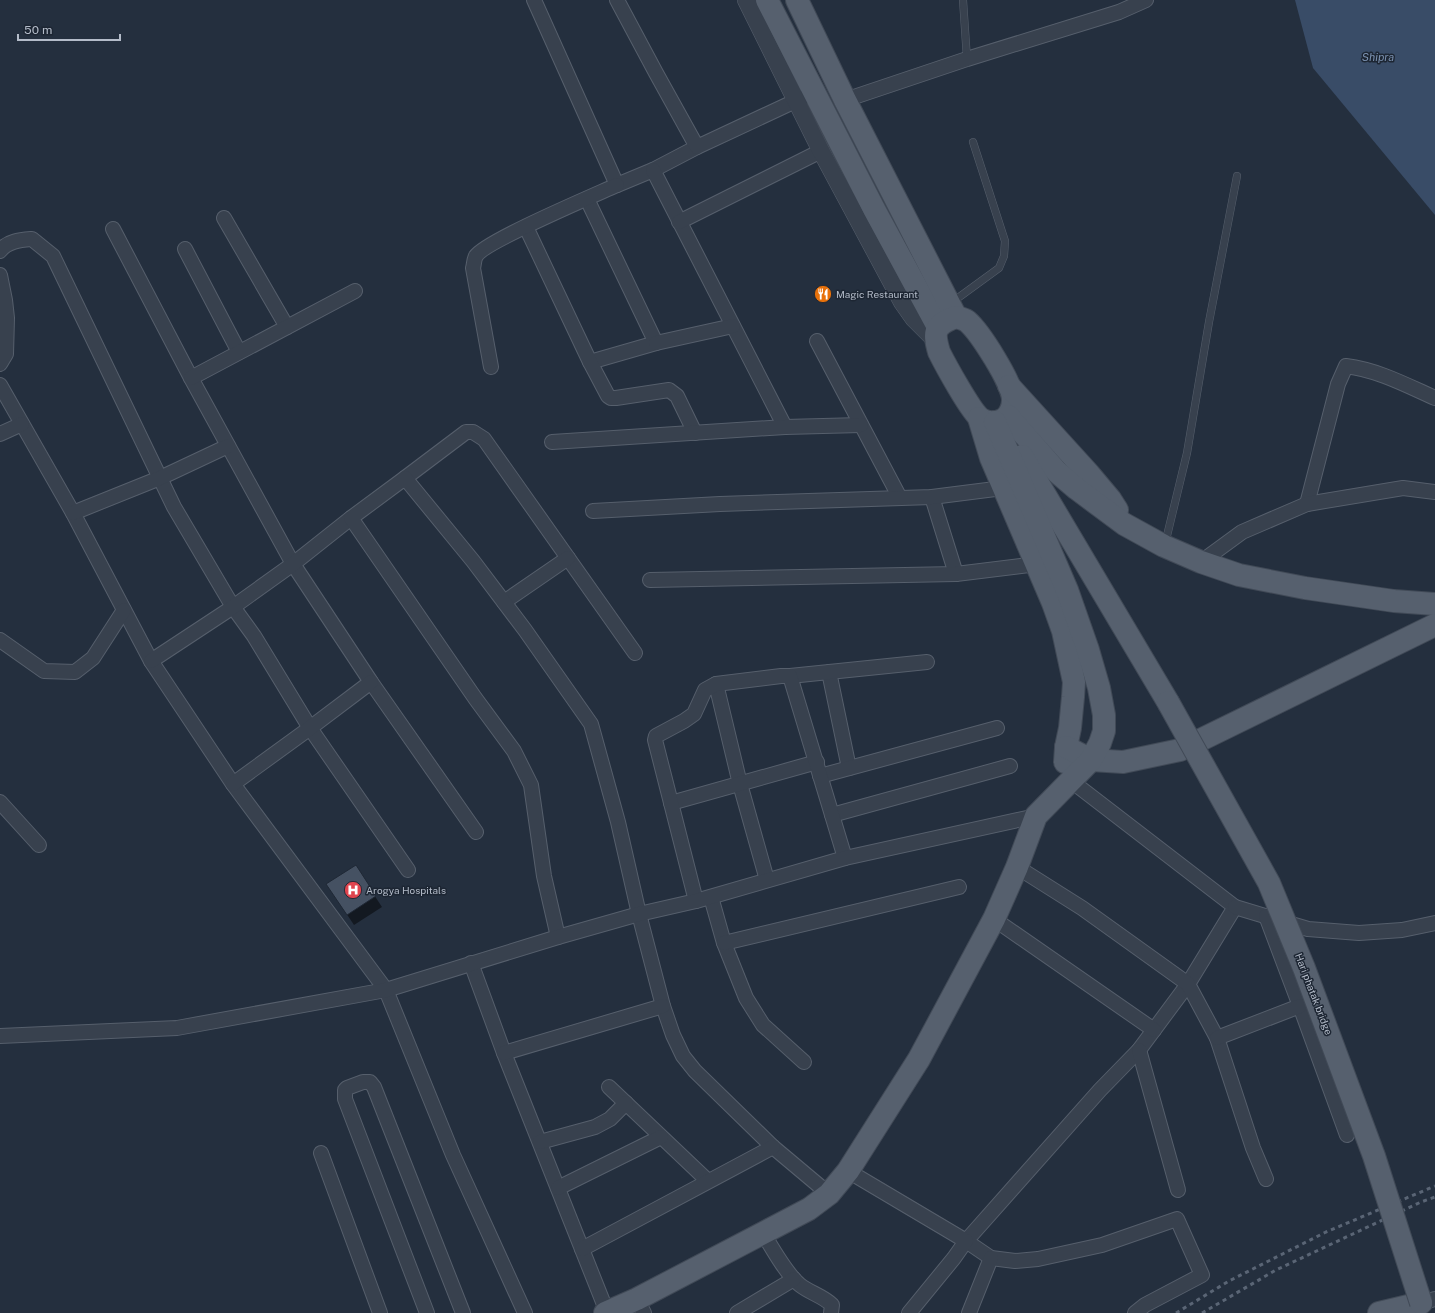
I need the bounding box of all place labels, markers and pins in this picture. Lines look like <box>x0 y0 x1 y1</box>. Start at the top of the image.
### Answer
restaurant icon: Magic Restaurant <box>813 284 833 304</box>
place label: Magic Restaurant <box>836 288 918 300</box>
hospital icon: Arogya Hospitals <box>343 880 363 900</box>
place label: Arogya Hospitals <box>366 884 446 896</box>

